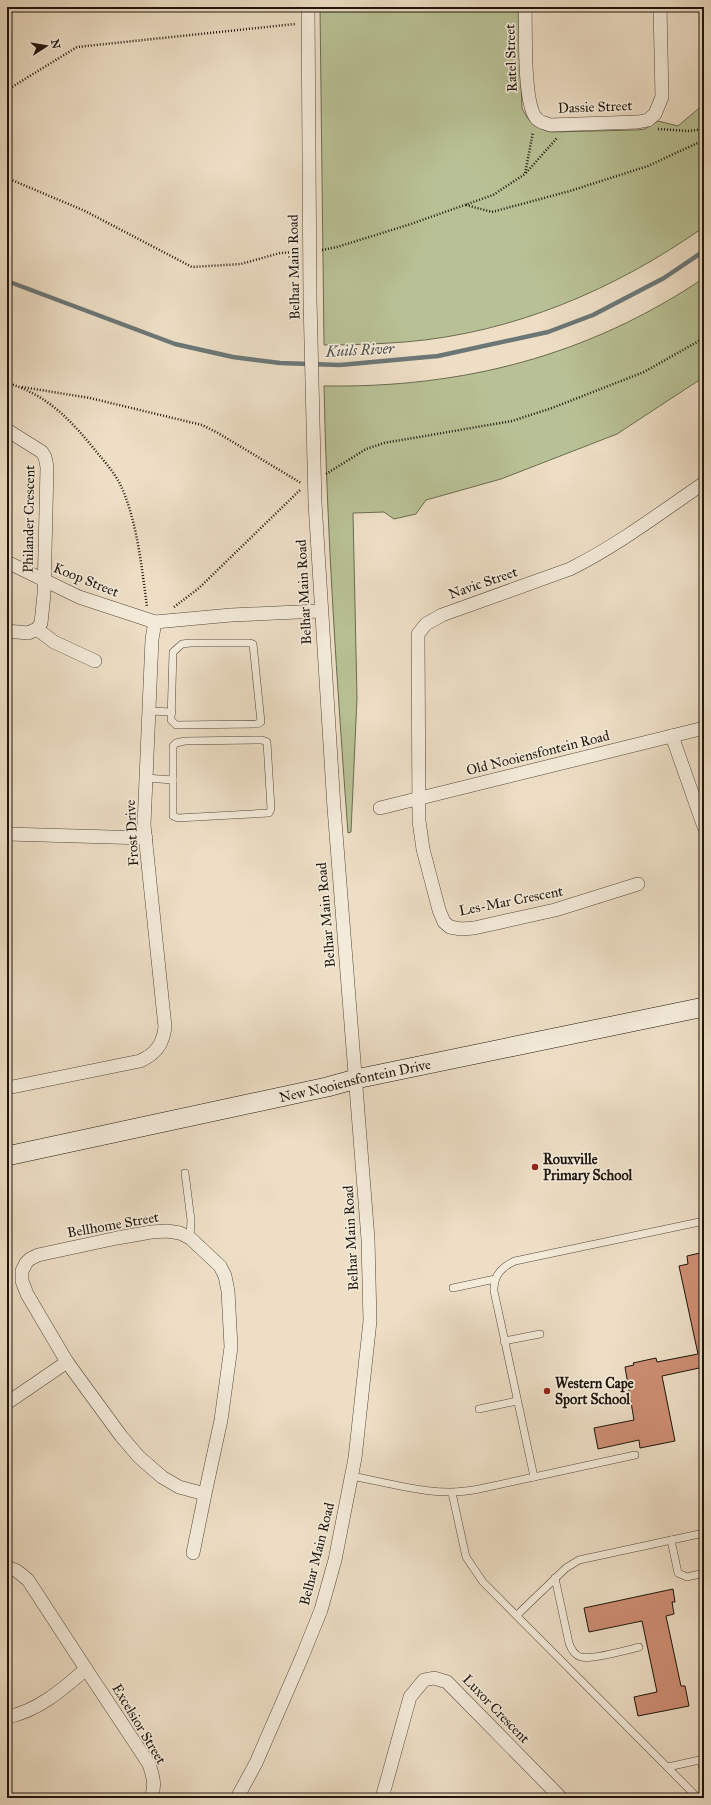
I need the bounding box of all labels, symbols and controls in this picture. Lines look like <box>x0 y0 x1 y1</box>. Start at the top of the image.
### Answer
street label: Ratel Street <box>501 24 521 92</box>
north arrow <box>26 26 66 66</box>
text: N <box>48 38 63 51</box>
street label: Dassie Street <box>557 97 633 117</box>
street label: Belhar Main Road <box>285 214 303 320</box>
water label: Kuils River <box>324 339 396 361</box>
street label: Philander Crescent <box>20 465 38 573</box>
street label: Belhar Main Road <box>293 539 315 645</box>
street label: Koop Street <box>51 559 121 601</box>
street label: Navic Street <box>446 563 520 603</box>
street label: Old Nooiensfontein Road <box>465 727 611 779</box>
street label: Frost Drive <box>122 799 142 867</box>
street label: Belhar Main Road <box>313 862 339 968</box>
street label: Les-Mar Crescent <box>458 883 564 919</box>
street label: New Nooiensfontein Drive <box>277 1055 432 1106</box>
place label: Rouxville Primary School <box>543 1151 633 1185</box>
marker: Rouxville Primary School <box>530 1162 540 1172</box>
street label: Belhar Main Road <box>340 1185 362 1291</box>
street label: Bellhome Street <box>66 1209 160 1241</box>
place label: Western Cape Sport School <box>555 1375 634 1409</box>
marker: Western Cape Sport School <box>542 1386 552 1396</box>
street label: Belhar Main Road <box>296 1501 338 1607</box>
street label: Luxor Crescent <box>459 1671 533 1747</box>
street label: Excelsior Street <box>108 1681 170 1767</box>

